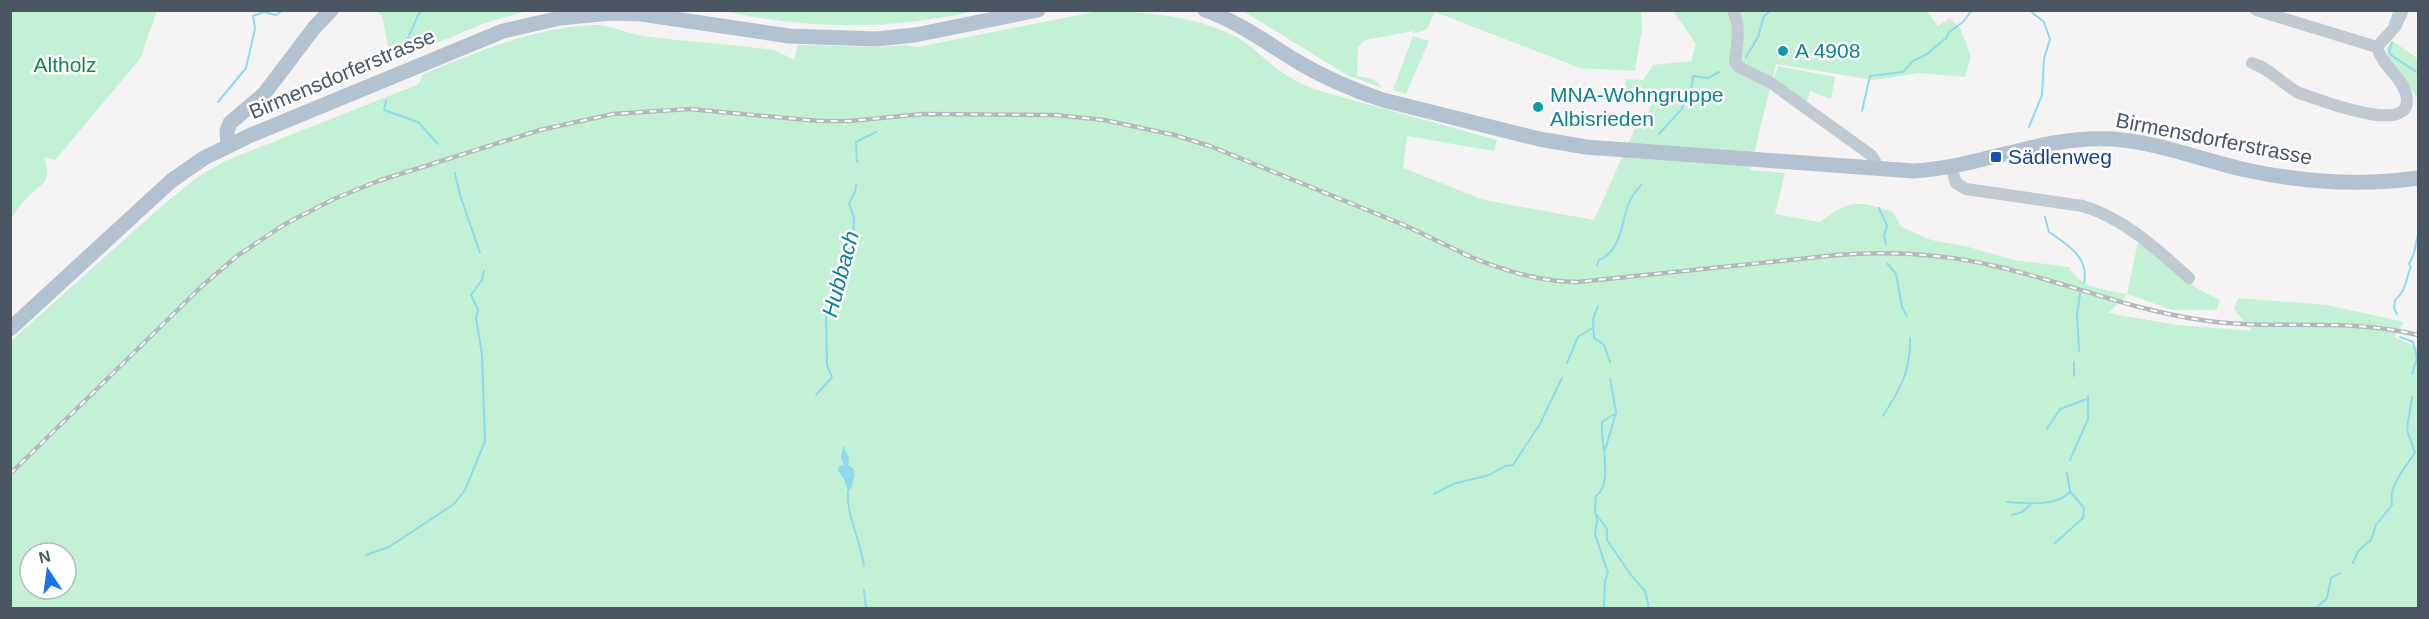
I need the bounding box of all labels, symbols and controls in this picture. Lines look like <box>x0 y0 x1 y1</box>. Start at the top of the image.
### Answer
street label: Birmensdorferstrasse <box>245 24 438 123</box>
place label: A 4908 <box>1795 39 1860 62</box>
marker: A 4908 <box>1776 44 1790 58</box>
park label: Altholz <box>33 53 97 76</box>
place label: MNA-Wohngruppe Albisrieden <box>1550 83 1724 130</box>
marker: MNA-Wohngruppe Albisrieden <box>1531 100 1545 114</box>
street label: Birmensdorferstrasse <box>2114 108 2314 169</box>
place label: Sädlenweg <box>2008 145 2112 168</box>
marker: Sädlenweg <box>1989 150 2003 164</box>
water label: Hubbach <box>817 228 864 320</box>
north arrow <box>18 541 78 601</box>
text: N <box>37 547 52 566</box>

